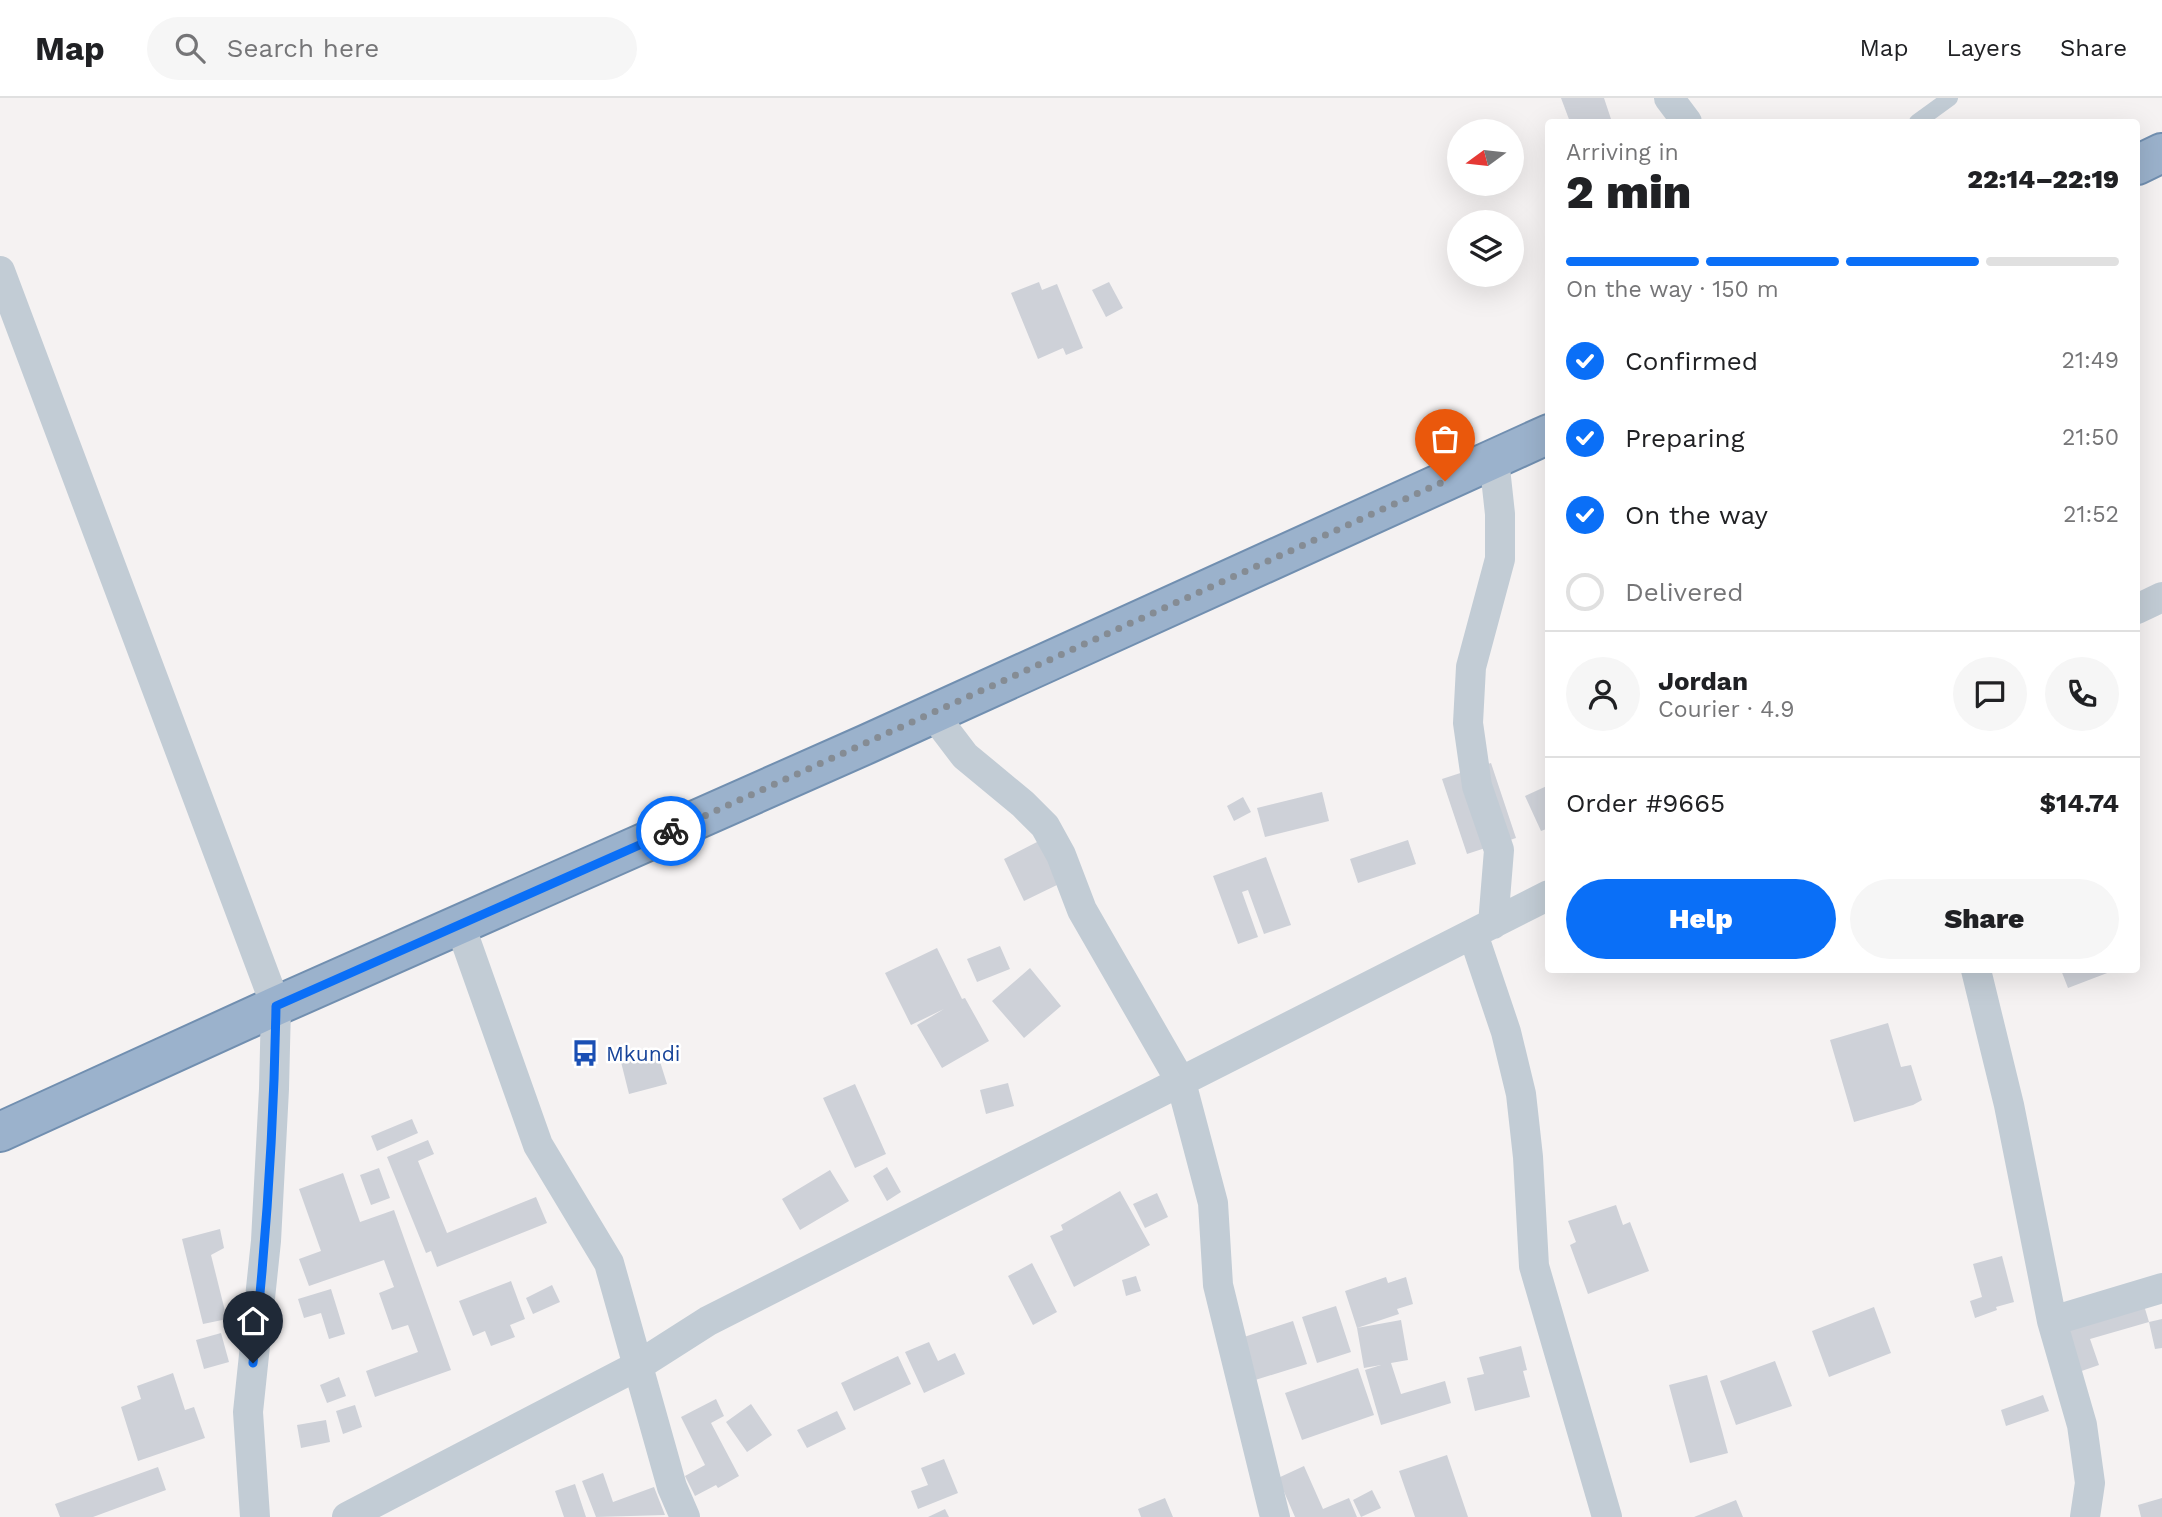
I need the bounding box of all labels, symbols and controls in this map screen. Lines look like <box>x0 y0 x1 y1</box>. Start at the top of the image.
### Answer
search box <box>147 17 637 80</box>
text: Map <box>35 29 105 68</box>
icon: search <box>171 29 209 67</box>
text: Search here <box>227 33 379 63</box>
text: Map <box>1860 34 1908 62</box>
text: Layers <box>1946 34 2022 62</box>
text: Share <box>2060 34 2127 62</box>
north arrow <box>1447 119 1524 196</box>
map controls <box>1447 119 1524 287</box>
text: Arriving in <box>1566 139 1679 166</box>
text: 22:14–22:19 <box>1967 164 2119 194</box>
text: 2 min <box>1566 165 1691 219</box>
button: layers <box>1447 210 1524 287</box>
text: On the way · 150 m <box>1566 276 1779 303</box>
icon: check <box>1566 342 1604 380</box>
text: Confirmed <box>1625 346 1758 376</box>
text: 21:49 <box>2062 347 2119 374</box>
pin <box>1415 409 1475 481</box>
icon: check <box>1566 419 1604 457</box>
icon: bag <box>1426 420 1464 458</box>
text: Preparing <box>1625 423 1745 453</box>
text: 21:50 <box>2062 424 2119 451</box>
icon: check <box>1566 496 1604 534</box>
text: On the way <box>1625 500 1768 530</box>
text: 21:52 <box>2063 501 2119 528</box>
text: Delivered <box>1625 577 1744 607</box>
button: person <box>1566 657 1640 731</box>
button: chat <box>1953 657 2027 731</box>
button: phone <box>2045 657 2119 731</box>
text: Jordan <box>1658 666 1748 696</box>
text: Courier · 4.9 <box>1658 696 1794 723</box>
text: Order #9665 <box>1566 788 1725 818</box>
text: $14.74 <box>2039 788 2119 818</box>
courier <box>636 796 706 866</box>
icon: bike <box>652 812 690 850</box>
button: Help <box>1566 879 1836 959</box>
button: Share <box>1850 879 2119 959</box>
bus stop icon: Mkundi <box>570 1038 600 1068</box>
place label: Mkundi <box>606 1041 680 1066</box>
pin <box>223 1291 283 1363</box>
icon: home <box>234 1302 272 1340</box>

